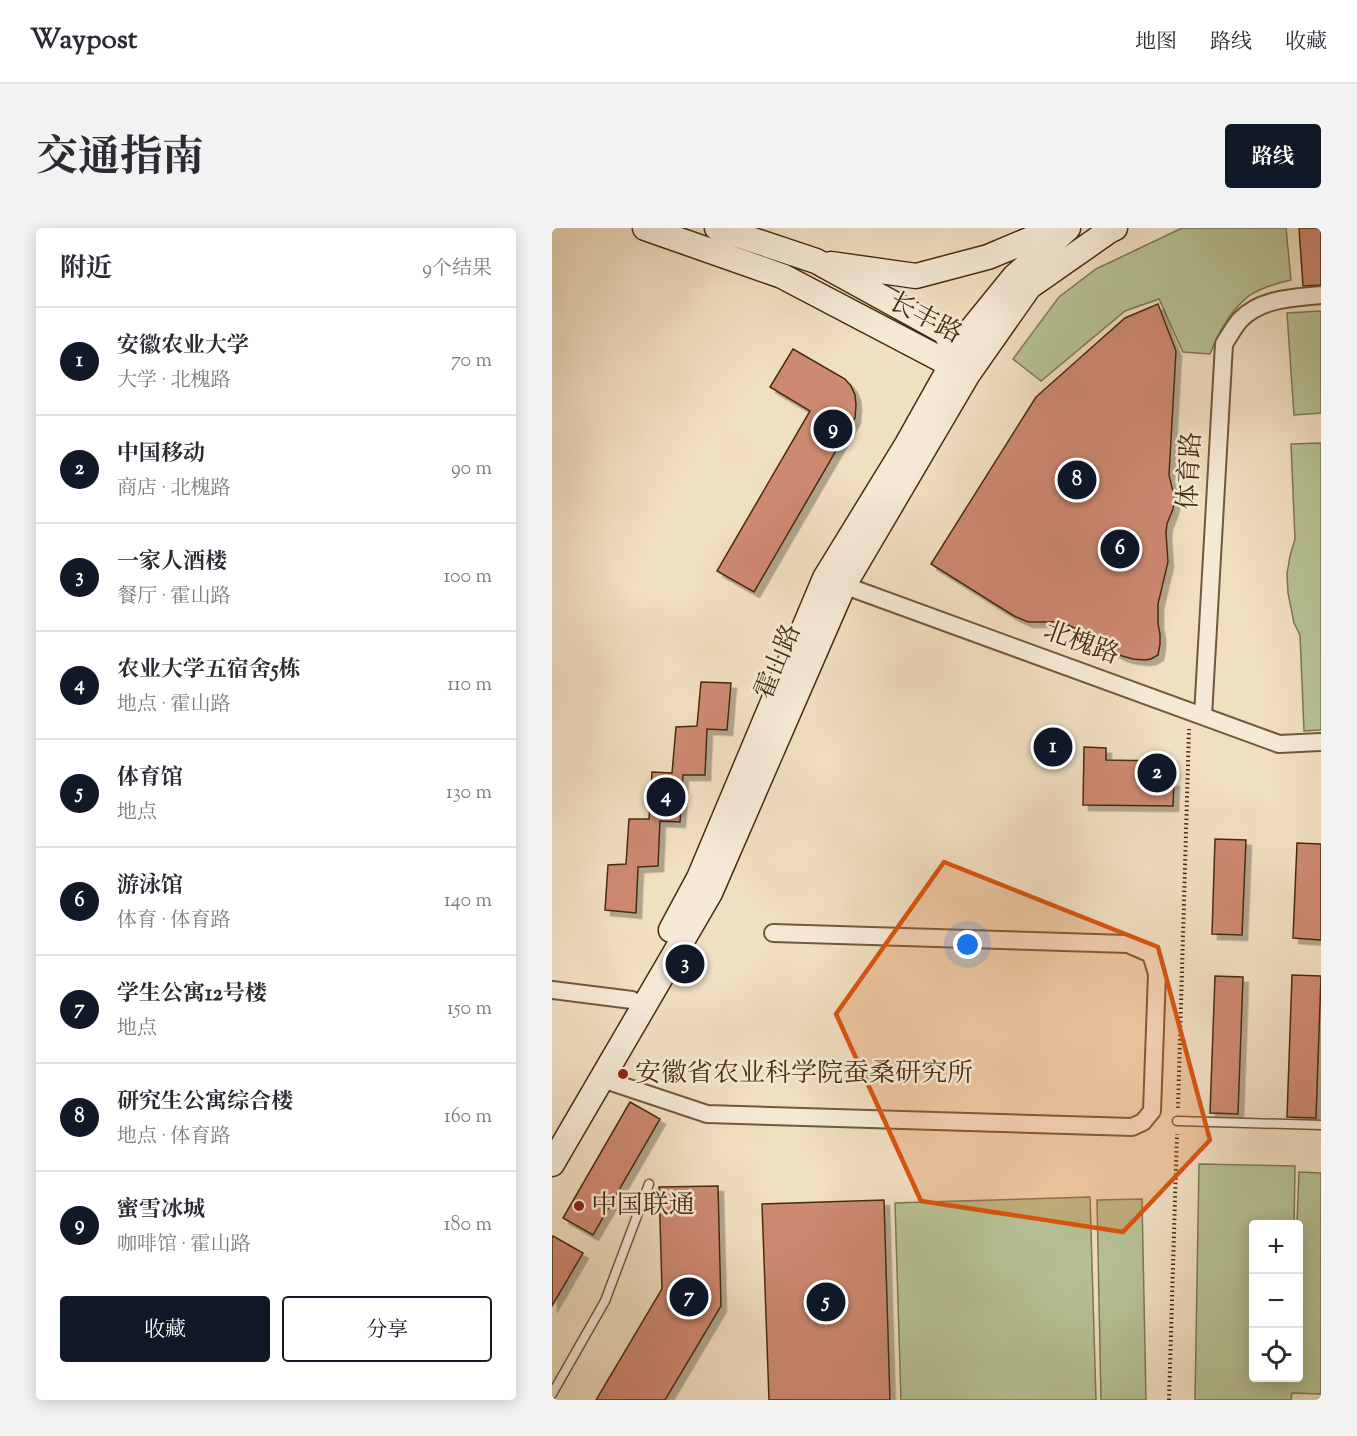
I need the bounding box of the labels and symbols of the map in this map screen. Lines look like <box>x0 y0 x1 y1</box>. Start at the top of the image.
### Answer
street label: 长丰路 <box>882 284 968 354</box>
pin: 9 <box>814 406 852 452</box>
street label: 体育路 <box>1170 431 1212 511</box>
pin: 8 <box>1058 458 1096 502</box>
pin: 6 <box>1100 526 1140 572</box>
street label: 北槐路 <box>1038 613 1124 675</box>
street label: 霍山路 <box>747 619 811 705</box>
pin: 1 <box>1034 724 1072 770</box>
pin: 2 <box>1138 750 1176 796</box>
pin: 4 <box>646 774 686 820</box>
your location <box>953 930 982 959</box>
pin: 3 <box>666 942 704 986</box>
place label: 安徽省农业科学院蚕桑研究所 <box>635 1056 973 1093</box>
marker: 安徽省农业科学院蚕桑研究所 <box>616 1067 630 1081</box>
place label: 中国联通 <box>591 1188 695 1225</box>
marker: 中国联通 <box>572 1199 586 1213</box>
pin: 7 <box>670 1274 708 1320</box>
pin: 5 <box>806 1280 846 1324</box>

